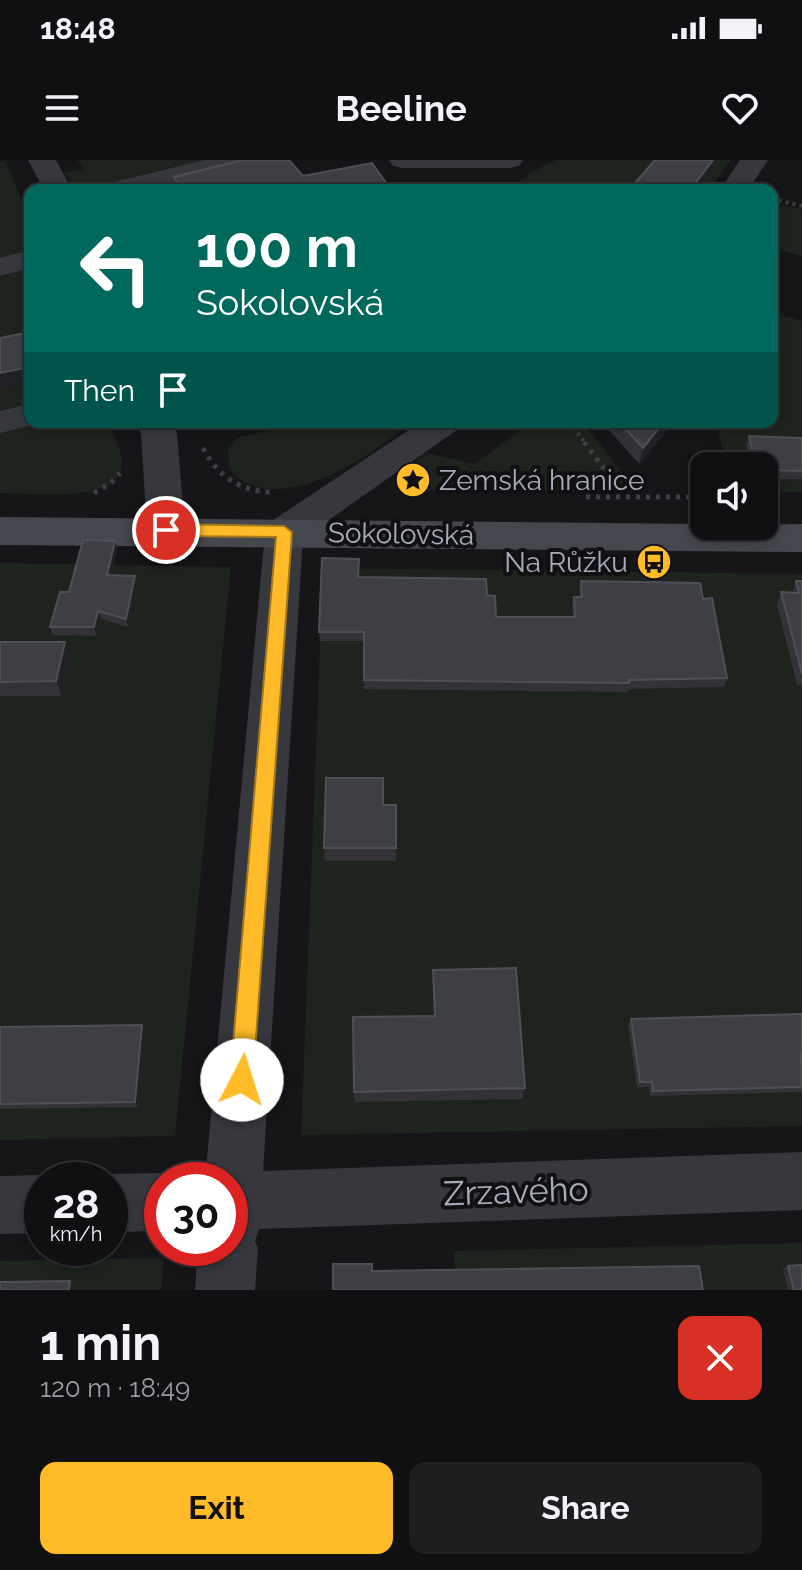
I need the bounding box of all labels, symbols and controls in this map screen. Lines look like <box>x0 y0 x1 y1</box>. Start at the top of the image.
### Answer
text: 18:48 <box>40 11 116 46</box>
icon: menu <box>40 86 84 130</box>
icon: heart <box>718 86 762 130</box>
text: Beeline <box>335 87 467 129</box>
text: 100 m <box>196 214 358 280</box>
icon: left <box>64 216 168 320</box>
text: Sokolovská <box>196 281 384 323</box>
icon: arrive <box>151 368 195 412</box>
text: Then <box>64 373 135 408</box>
map controls <box>690 452 778 540</box>
button: sound <box>690 452 778 540</box>
place icon: Zemská hranice <box>394 461 432 499</box>
place label: Zemská hranice <box>439 464 645 497</box>
pin <box>132 496 200 564</box>
icon: arrive <box>144 508 188 552</box>
street label: Sokolovská <box>328 516 474 552</box>
bus stop icon: Na Růžku <box>635 543 673 581</box>
place label: Na Růžku <box>504 546 628 579</box>
position arrow <box>200 1038 284 1122</box>
speed limit sign: 30 <box>144 1162 248 1266</box>
street label: Zrzavého <box>443 1168 589 1214</box>
text: 28 <box>53 1180 99 1227</box>
text: km/h <box>50 1222 102 1246</box>
text: 1 min <box>40 1315 161 1371</box>
button: close <box>678 1316 762 1400</box>
text: 120 m · 18:49 <box>40 1373 190 1403</box>
button: Exit <box>40 1462 393 1554</box>
button: Share <box>409 1462 762 1554</box>

